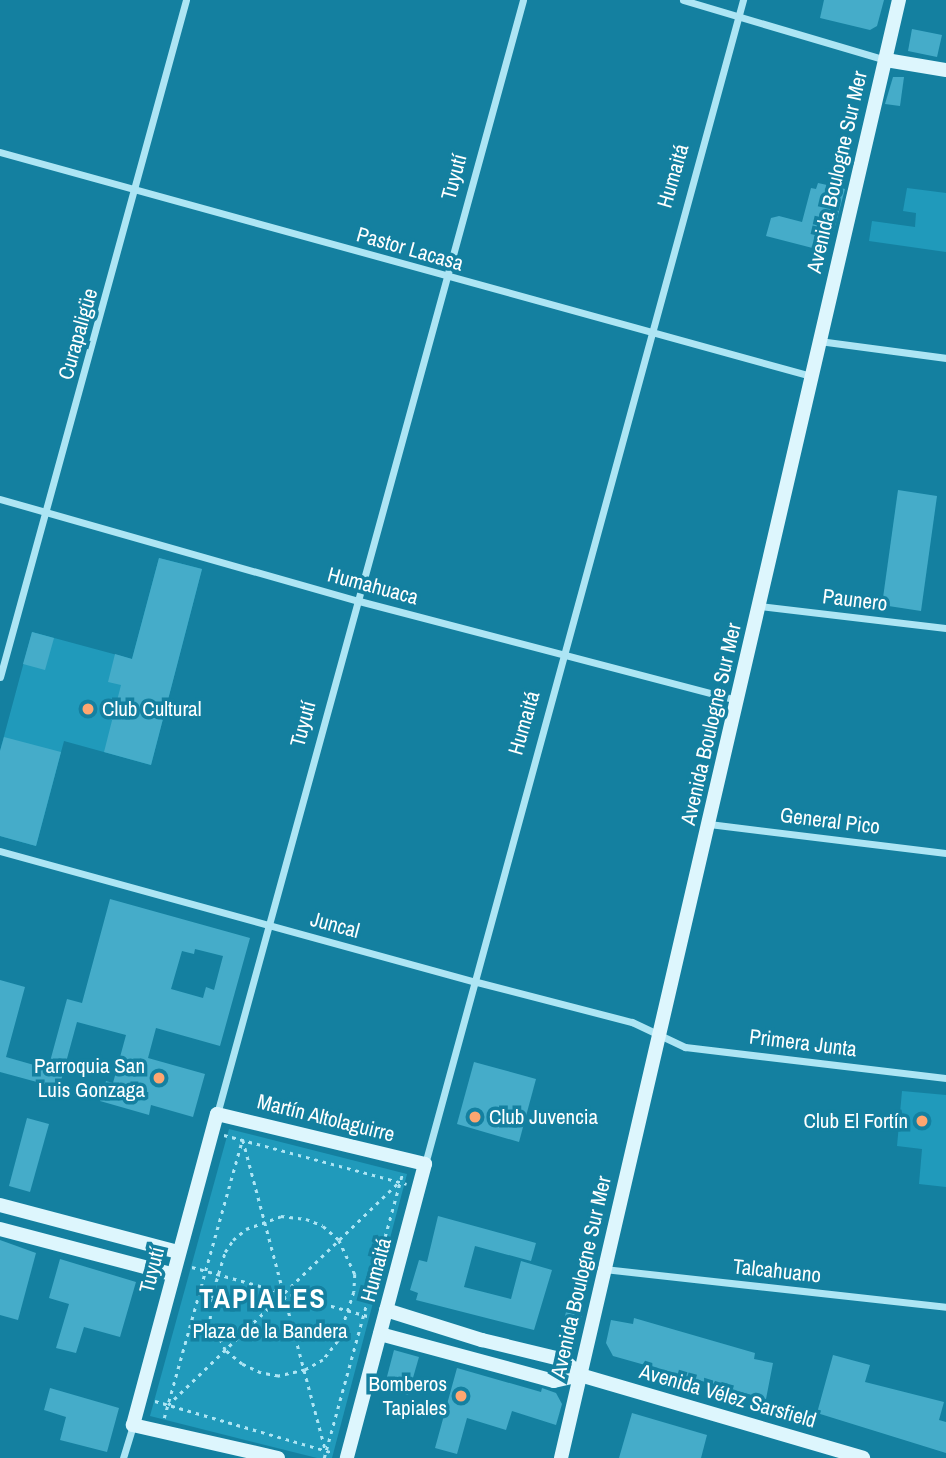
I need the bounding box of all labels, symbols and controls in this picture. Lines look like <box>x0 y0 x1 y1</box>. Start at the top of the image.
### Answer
street label: Avenida Boulogne Sur Mer <box>801 69 873 275</box>
street label: Humaitá <box>652 141 694 211</box>
street label: Tuyutí <box>436 151 472 203</box>
street label: Pastor Lacasa <box>354 222 466 276</box>
street label: Curapaligüe <box>53 285 103 383</box>
street label: Humahuaca <box>325 562 421 610</box>
street label: Paunero <box>821 584 889 616</box>
street label: Avenida Boulogne Sur Mer <box>675 621 747 827</box>
street label: Humaitá <box>503 688 545 758</box>
place label: Club Cultural <box>102 696 202 722</box>
street label: Tuyutí <box>285 698 321 750</box>
marker: Club Cultural <box>80 701 96 717</box>
street label: General Pico <box>779 802 881 840</box>
street label: Juncal <box>308 906 362 944</box>
street label: Primera Junta <box>748 1024 858 1062</box>
place label: Parroquia San Luis Gonzaga <box>34 1053 145 1103</box>
marker: Parroquia San Luis Gonzaga <box>151 1070 167 1086</box>
street label: Martín Altolaguirre <box>254 1089 398 1147</box>
place label: Club Juvencia <box>489 1104 598 1130</box>
place label: Club El Fortín <box>804 1108 908 1134</box>
marker: Club Juvencia <box>467 1109 483 1125</box>
marker: Club El Fortín <box>914 1113 930 1129</box>
street label: Avenida Boulogne Sur Mer <box>545 1174 617 1380</box>
street label: Humaitá <box>355 1235 397 1305</box>
street label: Tuyutí <box>134 1244 170 1296</box>
street label: Talcahuano <box>732 1254 822 1288</box>
district label: TAPIALES <box>200 1281 326 1315</box>
park label: Plaza de la Bandera <box>192 1318 348 1344</box>
street label: Avenida Vélez Sarsfield <box>637 1359 819 1433</box>
place label: Bomberos Tapiales <box>369 1371 447 1421</box>
marker: Bomberos Tapiales <box>453 1388 469 1404</box>

